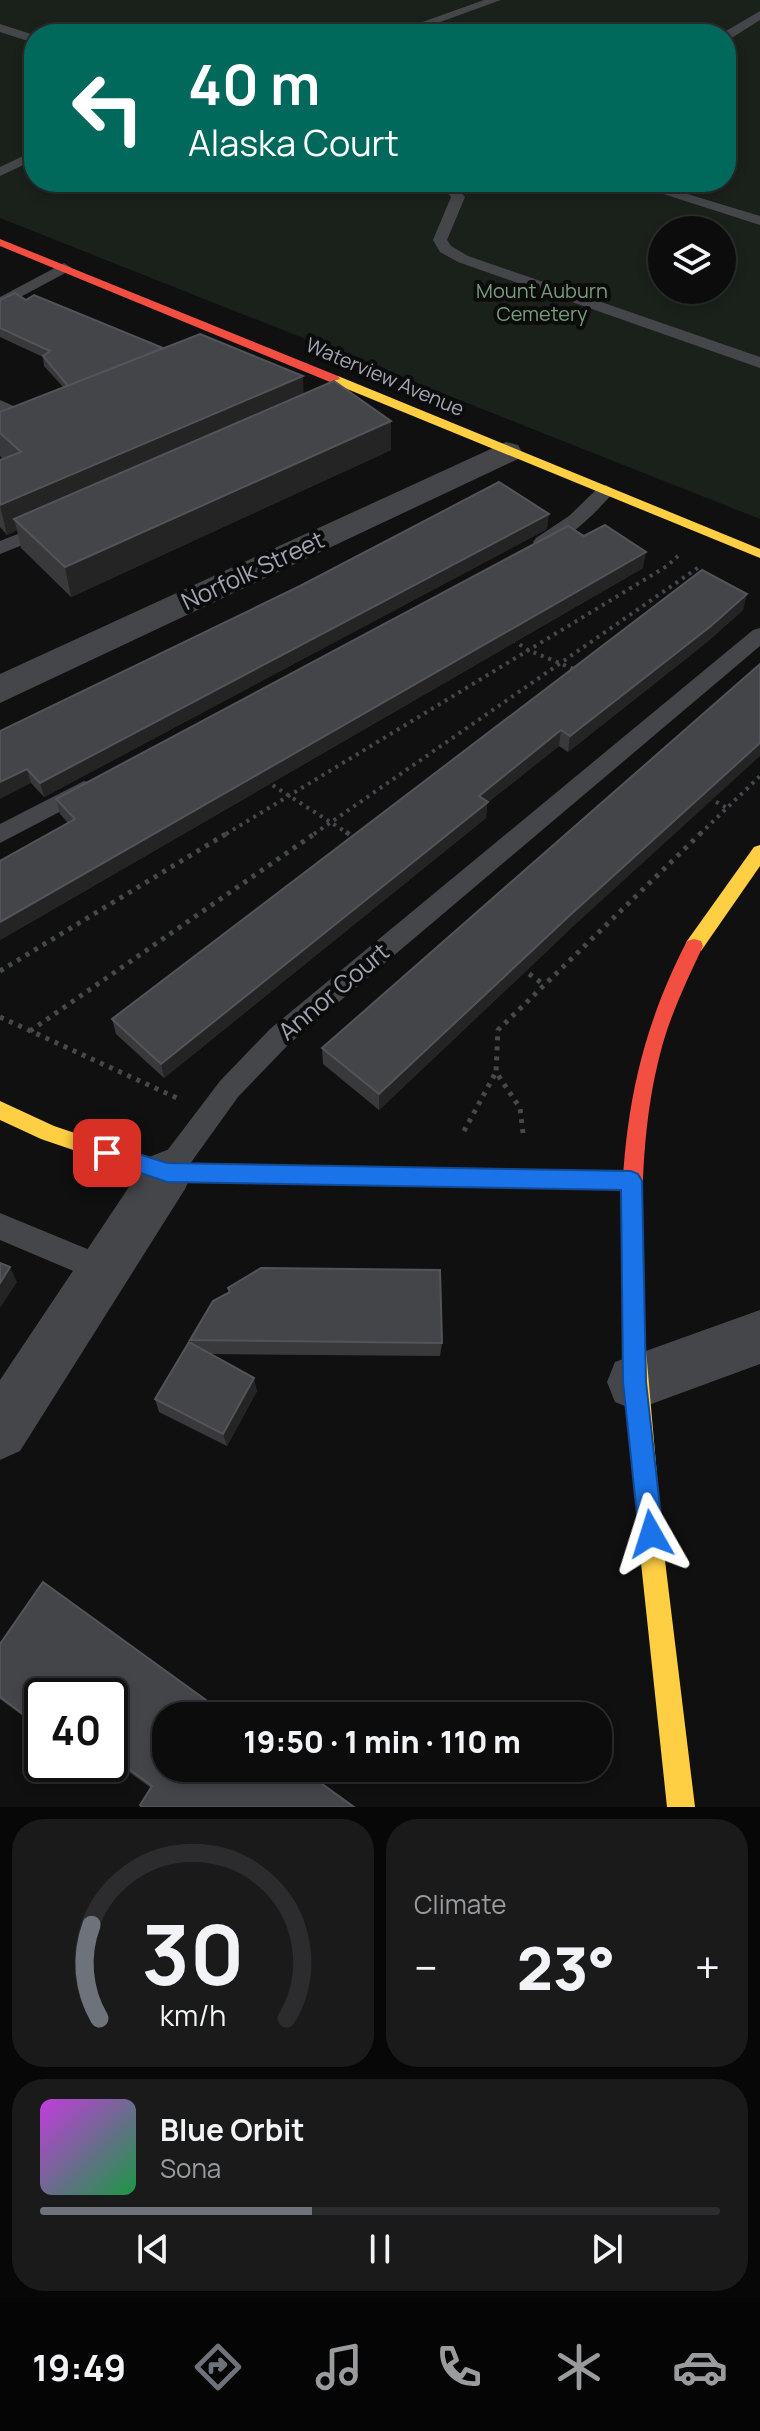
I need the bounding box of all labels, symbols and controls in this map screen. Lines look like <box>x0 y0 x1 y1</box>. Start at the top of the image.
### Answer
text: 40 m <box>188 45 320 122</box>
icon: left <box>56 56 160 160</box>
text: Alaska Court <box>188 118 399 167</box>
map controls <box>648 216 736 304</box>
button: layers <box>648 216 736 304</box>
park label: Mount Auburn Cemetery <box>476 277 608 327</box>
street label: Waterview Avenue <box>302 331 468 422</box>
street label: Norfolk Street <box>175 522 329 617</box>
street label: Annor Court <box>271 935 395 1047</box>
pin <box>73 1119 141 1187</box>
icon: arrive <box>85 1131 129 1175</box>
position arrow <box>609 1492 693 1576</box>
speed limit sign: 40 <box>24 1678 128 1782</box>
text: 19:50 · 1 min · 110 m <box>243 1721 521 1762</box>
text: Climate <box>414 1886 506 1922</box>
text: 30 <box>141 1896 245 2010</box>
text: 23° <box>517 1926 616 2008</box>
text: − <box>414 1937 438 1997</box>
text: + <box>695 1937 720 1997</box>
text: km/h <box>160 1996 226 2035</box>
text: Blue Orbit <box>160 2109 305 2150</box>
text: Sona <box>160 2150 221 2186</box>
icon: previous <box>131 2227 175 2271</box>
icon: pause <box>358 2227 402 2271</box>
icon: next <box>585 2227 629 2271</box>
icon: directions <box>190 2339 246 2395</box>
icon: music <box>311 2339 367 2395</box>
icon: phone <box>431 2339 487 2395</box>
icon: climate <box>551 2339 607 2395</box>
icon: car <box>672 2339 728 2395</box>
text: 19:49 <box>32 2343 126 2392</box>

